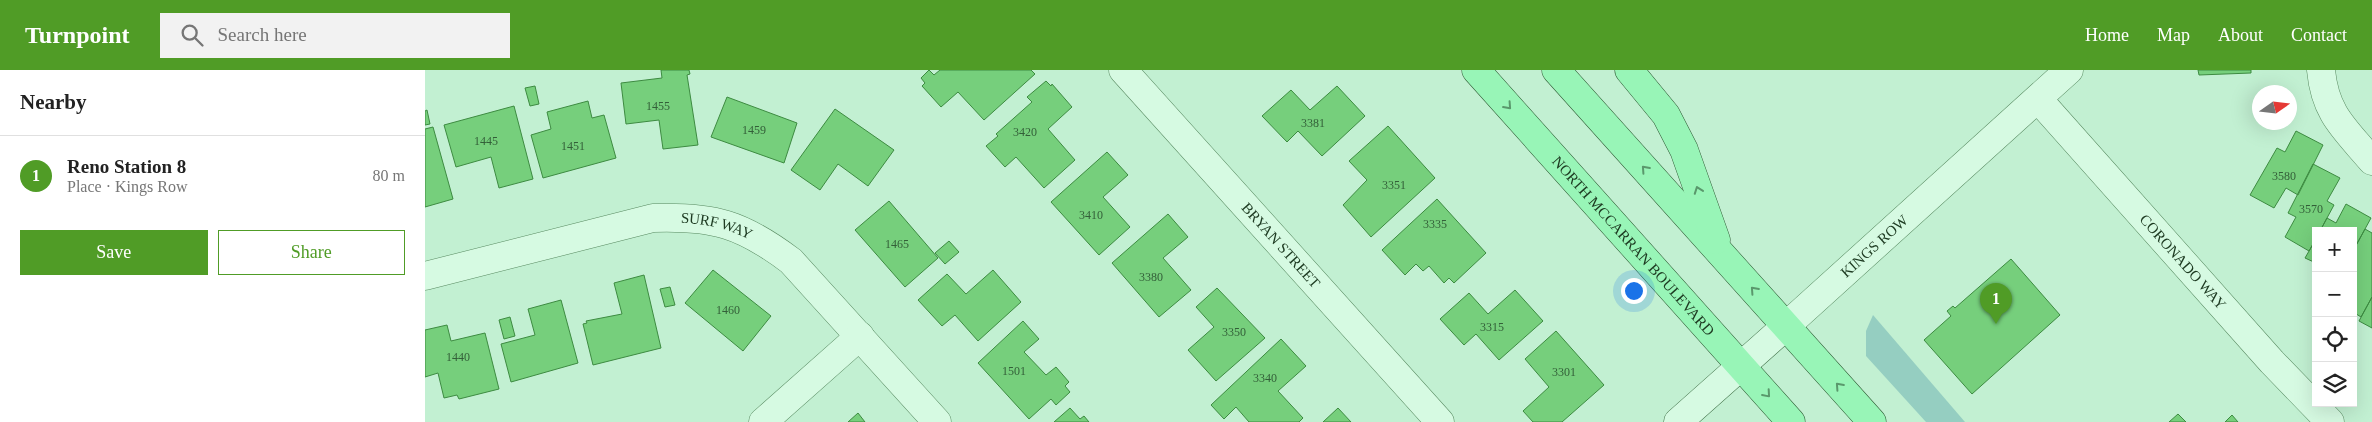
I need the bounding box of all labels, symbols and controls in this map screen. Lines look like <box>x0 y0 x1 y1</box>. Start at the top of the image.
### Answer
search box <box>160 13 510 58</box>
icon: search <box>178 21 206 49</box>
text: Turnpoint <box>25 22 130 48</box>
text: Search here <box>218 24 307 45</box>
text: Home <box>2085 25 2129 45</box>
text: Map <box>2157 25 2190 45</box>
text: About <box>2218 25 2263 45</box>
text: Contact <box>2291 25 2347 45</box>
north arrow <box>2252 85 2297 130</box>
text: Nearby <box>20 90 87 114</box>
house number: 1455 <box>646 99 670 113</box>
one-way arrow <box>1502 101 1511 110</box>
house number: 3381 <box>1301 116 1325 130</box>
house number: 1459 <box>742 123 766 137</box>
house number: 3420 <box>1013 125 1037 139</box>
house number: 1445 <box>474 134 498 148</box>
house number: 1451 <box>561 139 585 153</box>
street label: NORTH MCCARRAN BOULEVARD <box>1549 153 1718 339</box>
text: Reno Station 8 <box>67 156 186 177</box>
one-way arrow <box>1642 165 1651 174</box>
text: 1 <box>32 167 40 184</box>
text: 80 m <box>373 167 405 184</box>
house number: 3580 <box>2272 169 2296 183</box>
text: Place · Kings Row <box>67 178 187 195</box>
house number: 3351 <box>1382 178 1406 192</box>
one-way arrow <box>1694 187 1704 195</box>
street label: BRYAN STREET <box>1239 200 1323 291</box>
house number: 3570 <box>2299 202 2323 216</box>
house number: 3410 <box>1079 208 1103 222</box>
street label: SURF WAY <box>681 210 755 243</box>
street label: KINGS ROW <box>1837 211 1912 280</box>
street label: CORONADO WAY <box>2137 211 2229 313</box>
house number: 3335 <box>1423 217 1447 231</box>
map controls <box>2312 227 2357 407</box>
button: + <box>2312 227 2357 272</box>
button: Save <box>20 230 208 275</box>
button: Share <box>218 230 405 275</box>
house number: 1465 <box>885 237 909 251</box>
house number: 3380 <box>1139 270 1163 284</box>
button: − <box>2312 272 2357 317</box>
your location <box>1621 278 1647 304</box>
pin: 1 <box>1980 283 2012 324</box>
one-way arrow <box>1751 286 1760 295</box>
house number: 1460 <box>716 303 740 317</box>
button: locate <box>2312 317 2357 362</box>
house number: 3315 <box>1480 320 1504 334</box>
house number: 3350 <box>1222 325 1246 339</box>
house number: 1440 <box>446 350 470 364</box>
button: layers <box>2312 362 2357 407</box>
house number: 1501 <box>1002 364 1026 378</box>
house number: 3301 <box>1552 365 1576 379</box>
house number: 3340 <box>1253 371 1277 385</box>
one-way arrow <box>1836 382 1845 391</box>
one-way arrow <box>1761 388 1770 397</box>

